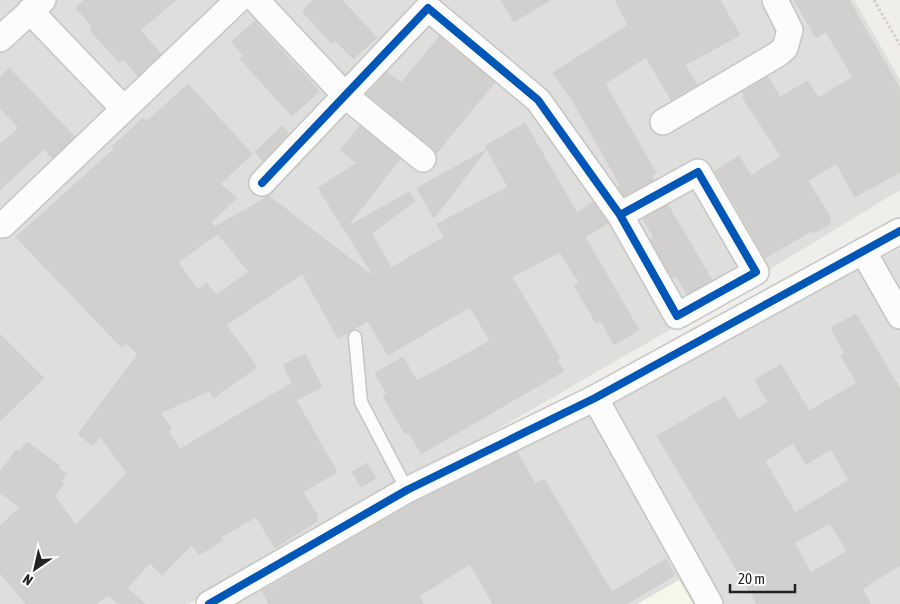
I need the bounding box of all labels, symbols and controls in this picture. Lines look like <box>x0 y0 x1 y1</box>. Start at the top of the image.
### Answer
north arrow <box>10 544 60 594</box>
scale bar <box>730 562 795 594</box>
text: 20 m <box>738 570 765 587</box>
text: N <box>20 571 36 589</box>

